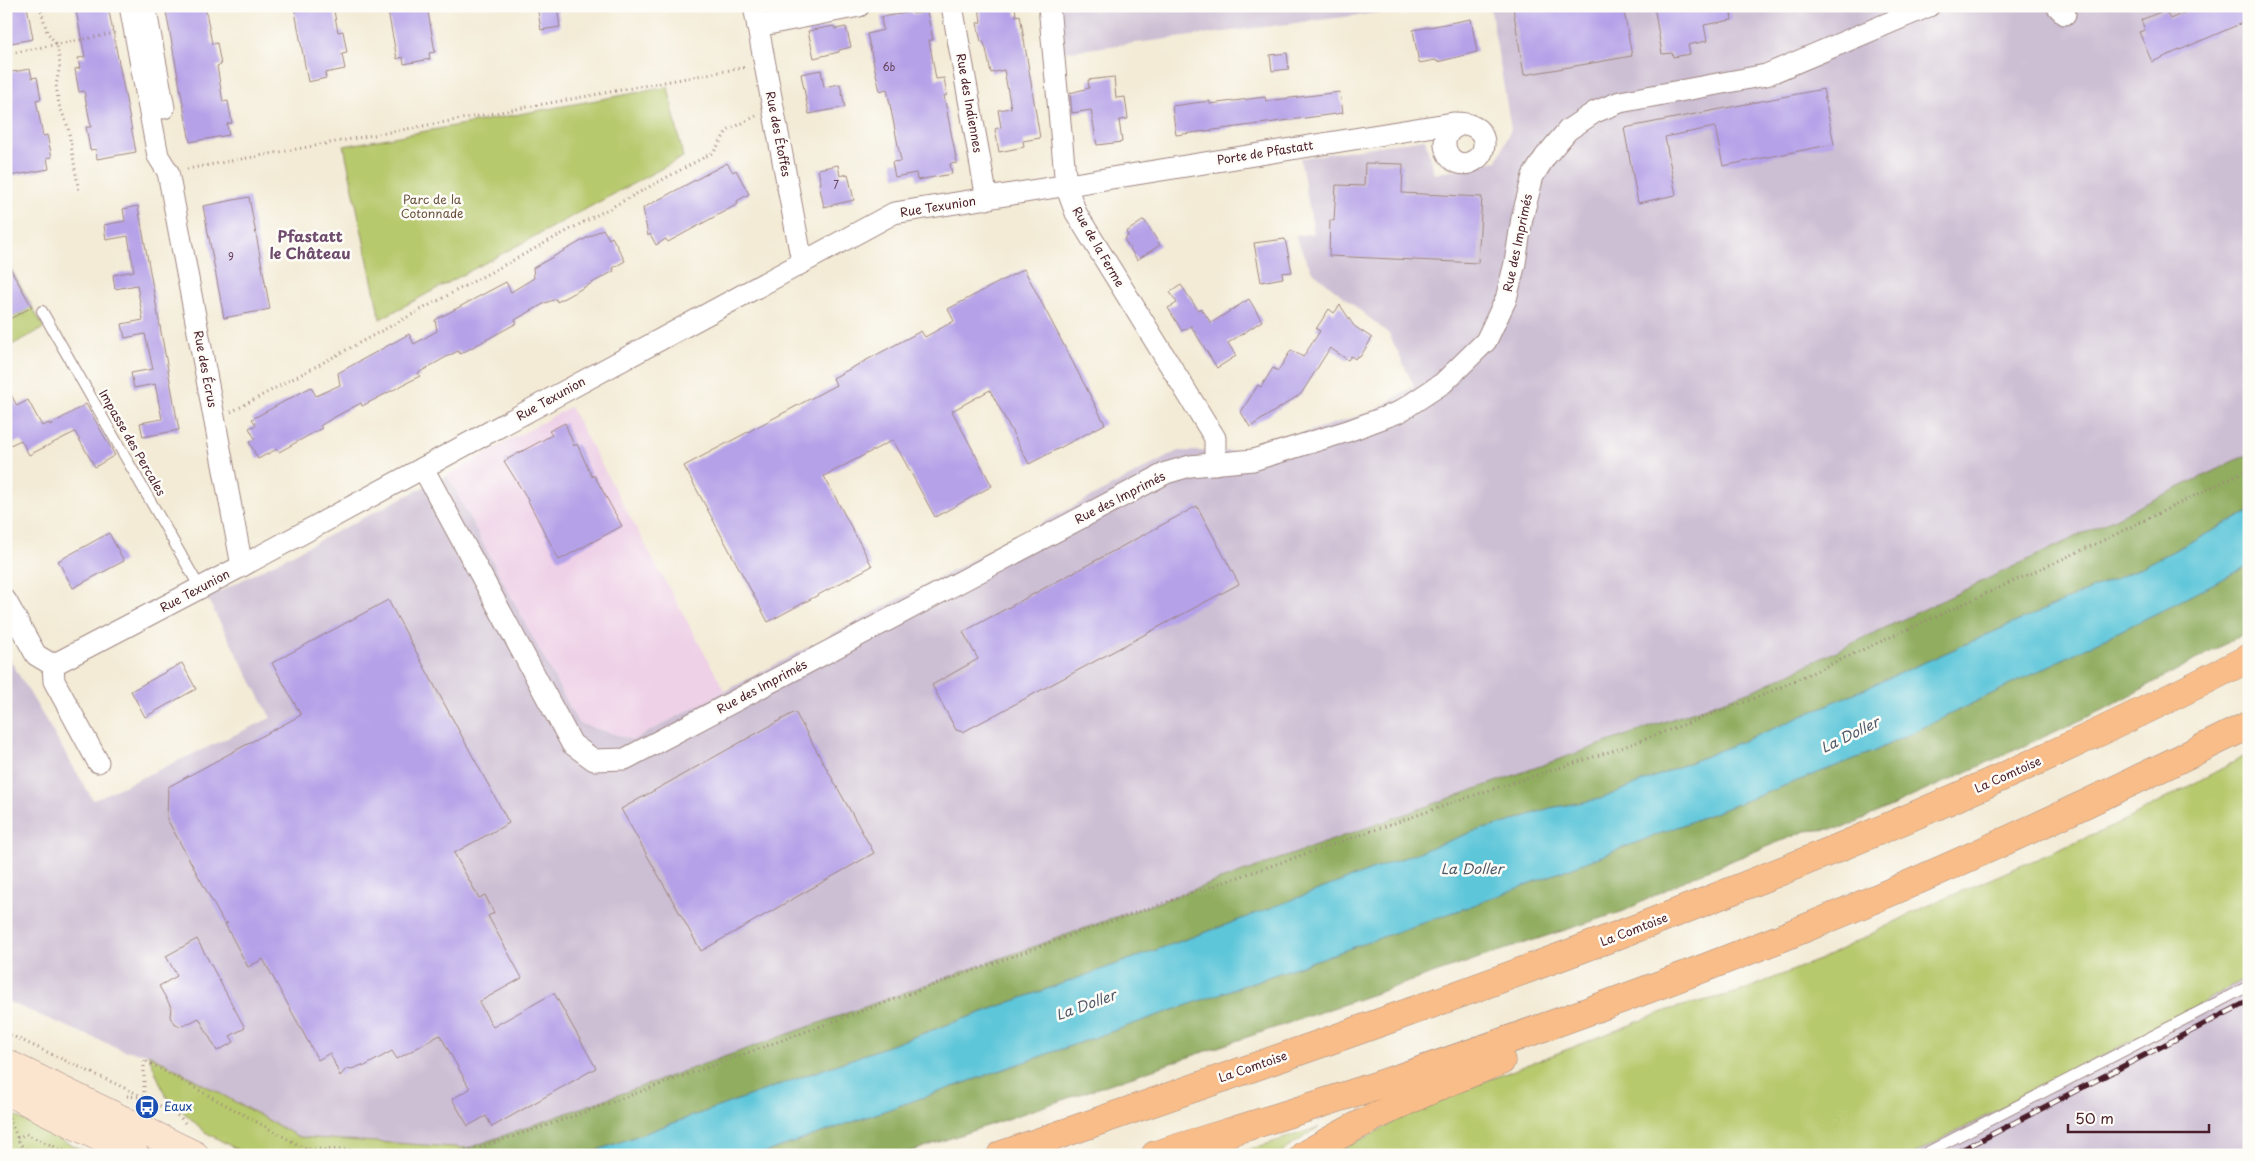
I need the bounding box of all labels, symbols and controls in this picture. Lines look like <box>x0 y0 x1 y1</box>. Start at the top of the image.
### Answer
street label: Rue des Indiennes <box>952 52 988 154</box>
house number: 6b <box>883 59 896 74</box>
street label: Rue des Étoffes <box>762 89 796 179</box>
street label: Porte de Pfastatt <box>1215 135 1314 169</box>
house number: 7 <box>833 177 839 192</box>
park label: Parc de la Cotonnade <box>401 190 463 222</box>
street label: Rue Texunion <box>899 191 977 221</box>
street label: Rue des Imprimés <box>1498 192 1536 293</box>
street label: Rue de la Ferme <box>1069 203 1129 290</box>
district label: Pfastatt le Château <box>269 224 351 264</box>
house number: 9 <box>228 249 234 264</box>
street label: Rue des Écrus <box>190 329 222 409</box>
street label: Rue Texunion <box>513 372 588 425</box>
street label: Impasse des Percales <box>95 386 171 500</box>
street label: Rue des Imprimés <box>1071 466 1168 528</box>
street label: Rue Texunion <box>157 564 233 616</box>
street label: Rue des Imprimés <box>713 655 810 717</box>
water label: La Doller <box>1817 710 1885 758</box>
street label: La Comtoise <box>1971 751 2044 797</box>
water label: La Doller <box>1441 858 1506 879</box>
street label: La Comtoise <box>1597 908 1670 950</box>
water label: La Doller <box>1053 983 1121 1025</box>
street label: La Comtoise <box>1216 1046 1289 1086</box>
bus stop icon: Eaux <box>134 1094 160 1120</box>
place label: Eaux <box>164 1097 192 1115</box>
scale bar <box>2068 1101 2209 1133</box>
text: 50 m <box>2075 1106 2114 1129</box>

